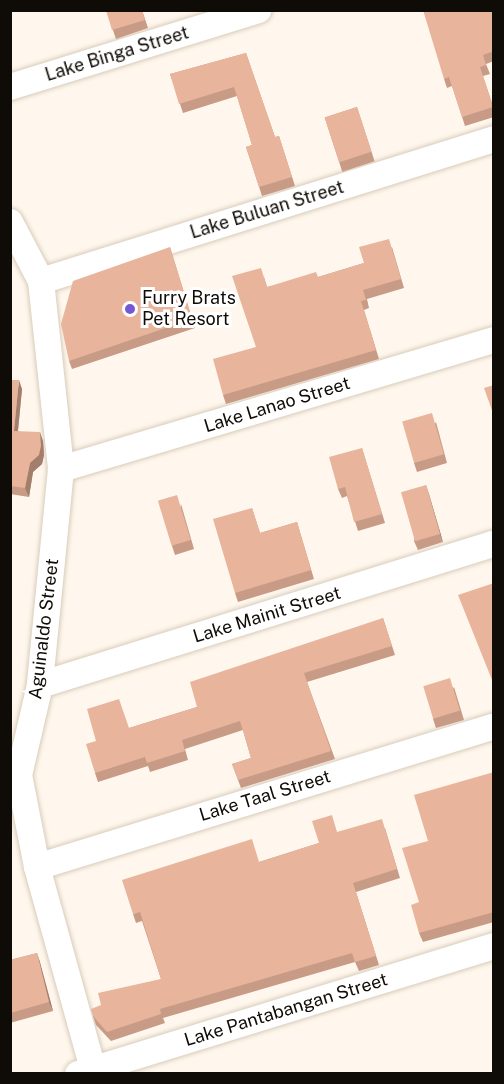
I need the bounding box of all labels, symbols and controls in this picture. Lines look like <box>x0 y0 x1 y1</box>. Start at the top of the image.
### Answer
street label: Lake Binga Street <box>43 22 191 86</box>
street label: Lake Buluan Street <box>187 176 347 244</box>
place label: Furry Brats Pet Resort <box>142 288 236 330</box>
marker: Furry Brats Pet Resort <box>123 302 137 316</box>
street label: Lake Lanao Street <box>201 372 353 438</box>
street label: Aguinaldo Street <box>25 557 63 701</box>
street label: Lake Mainit Street <box>190 582 344 648</box>
street label: Lake Taal Street <box>197 766 333 826</box>
street label: Lake Pantabangan Street <box>182 969 390 1051</box>

